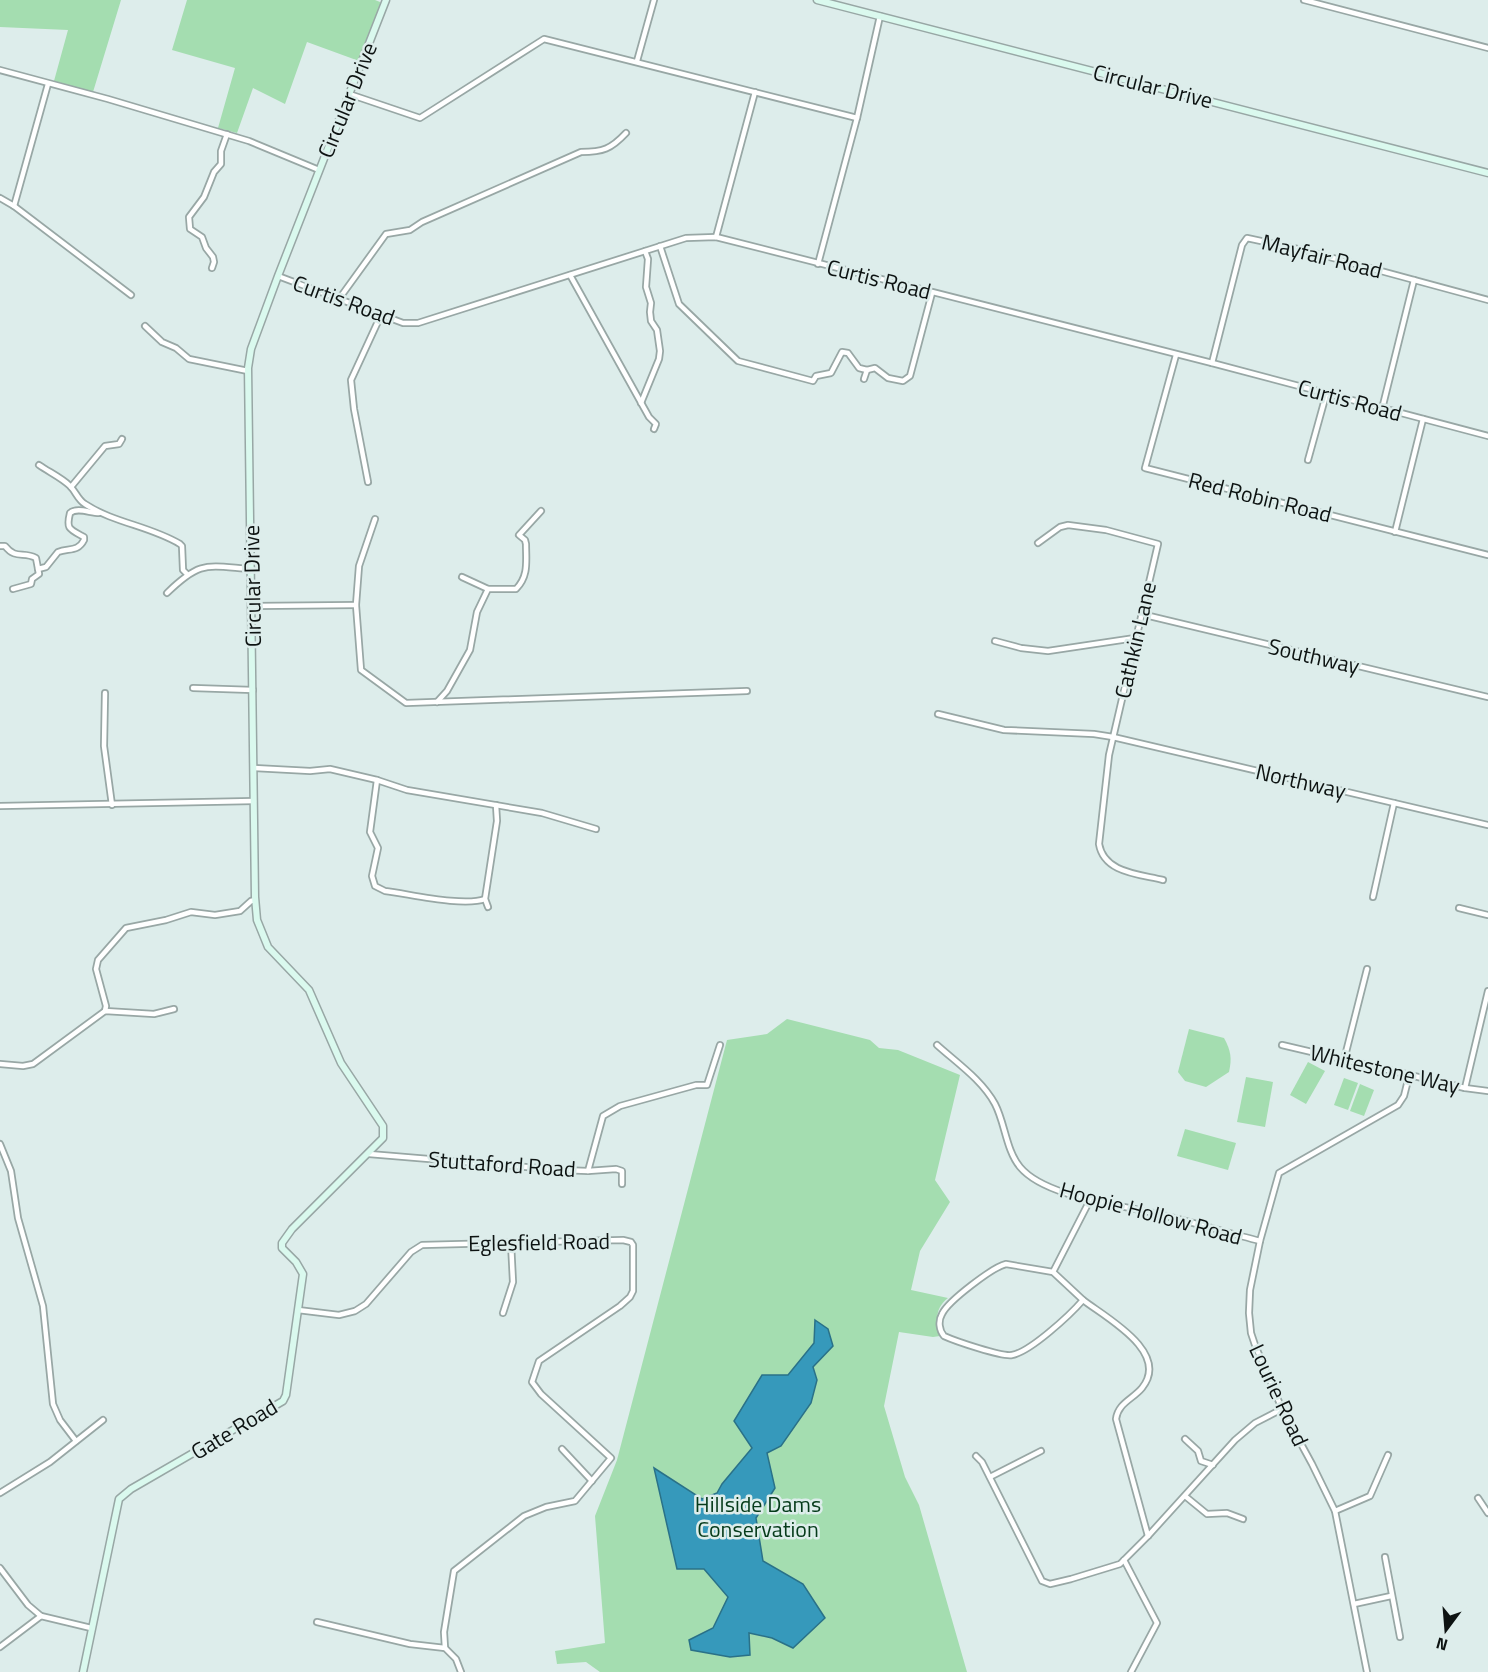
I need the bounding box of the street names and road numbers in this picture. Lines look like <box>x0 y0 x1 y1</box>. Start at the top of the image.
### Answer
street label: Circular Drive <box>308 37 386 163</box>
street label: Circular Drive <box>1090 55 1216 117</box>
street label: Mayfair Road <box>1258 225 1386 287</box>
street label: Curtis Road <box>823 250 935 308</box>
street label: Curtis Road <box>288 266 400 334</box>
street label: Curtis Road <box>1294 370 1406 430</box>
street label: Red Robin Road <box>1185 463 1335 531</box>
street label: Circular Drive <box>234 525 270 647</box>
street label: Cathkin Lane <box>1105 578 1165 702</box>
street label: Southway <box>1265 629 1363 683</box>
street label: Northway <box>1253 754 1350 808</box>
street label: Whitestone Way <box>1307 1035 1464 1103</box>
street label: Stuttaford Road <box>427 1142 577 1186</box>
street label: Hoopie Hollow Road <box>1056 1172 1246 1254</box>
street label: Eglesfield Road <box>468 1224 610 1260</box>
street label: Lourie Road <box>1240 1338 1318 1452</box>
street label: Gate Road <box>184 1390 284 1468</box>

